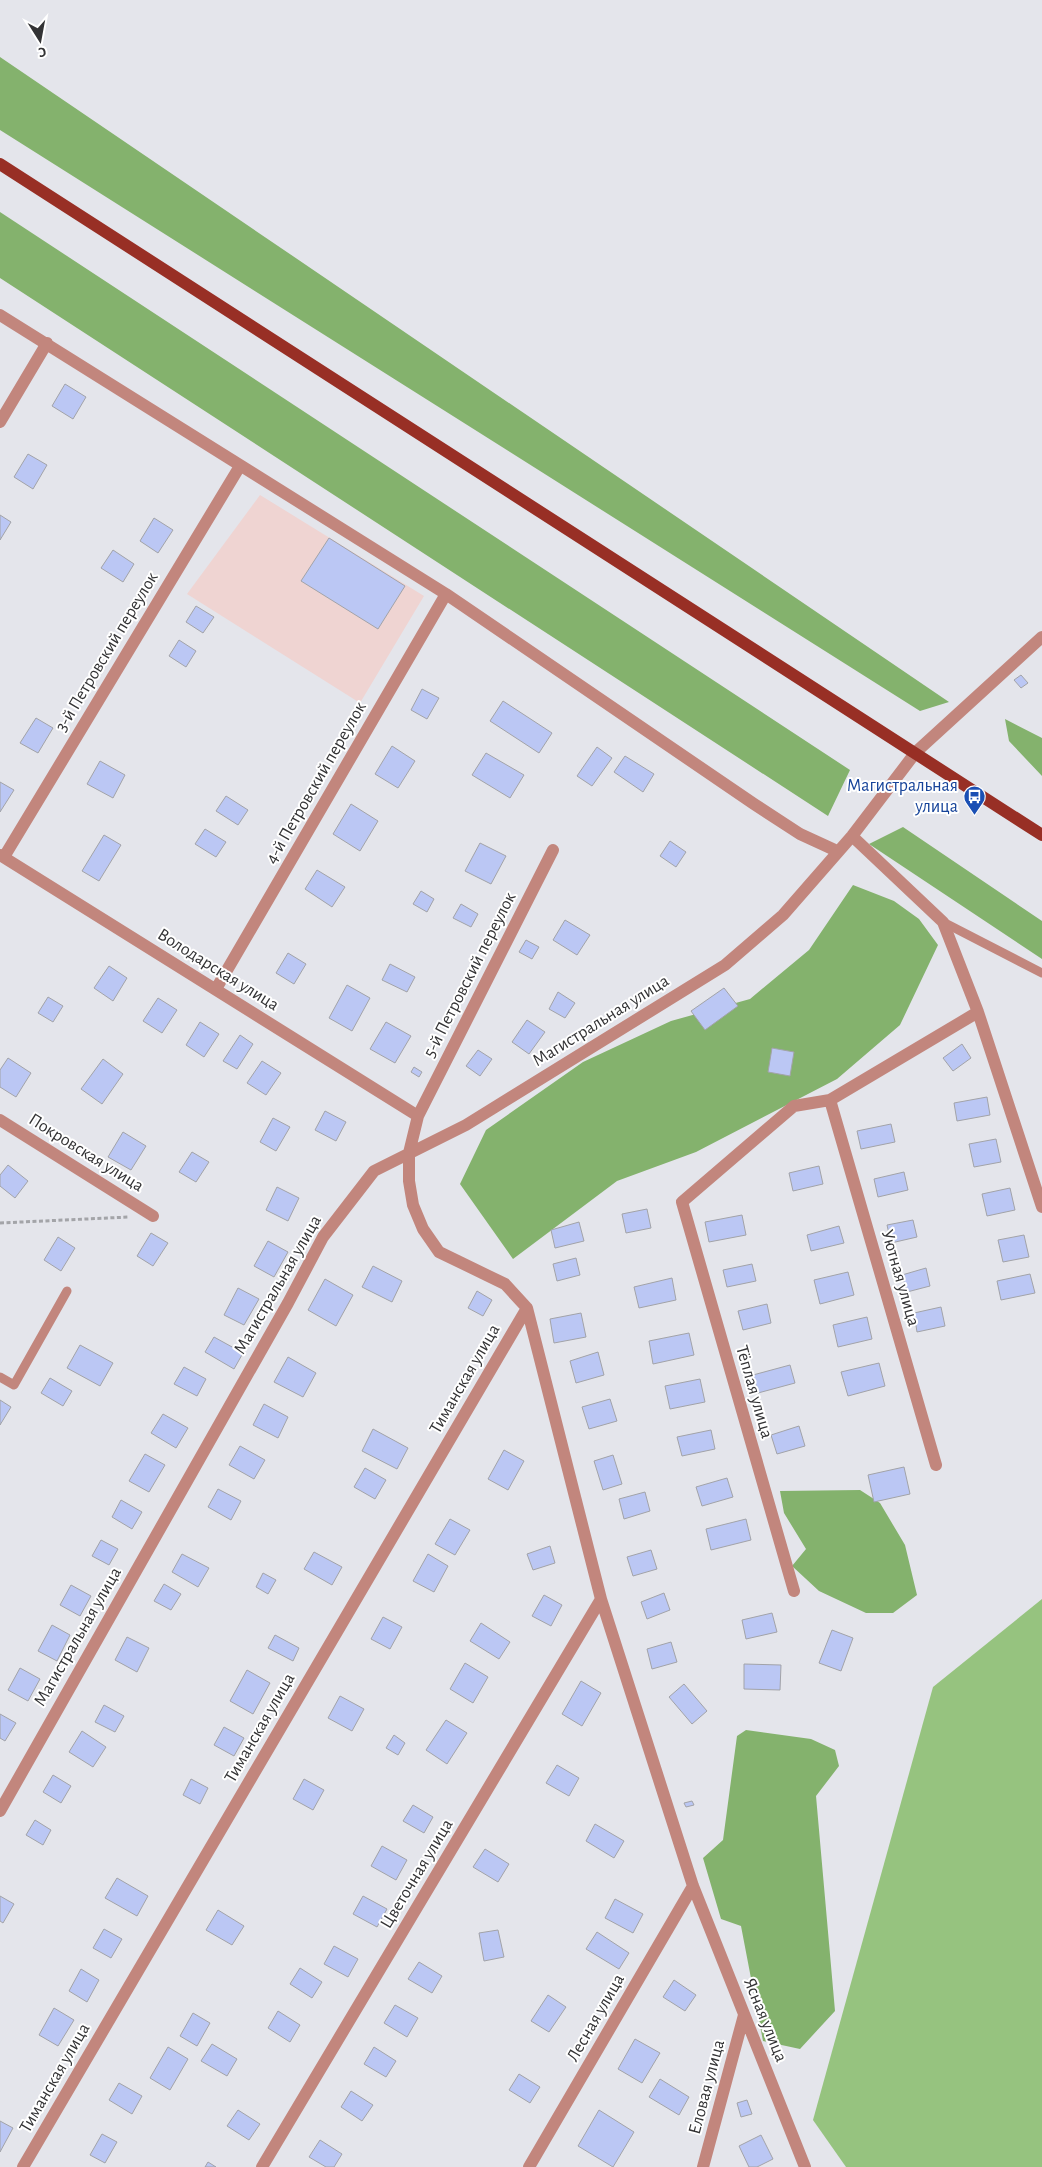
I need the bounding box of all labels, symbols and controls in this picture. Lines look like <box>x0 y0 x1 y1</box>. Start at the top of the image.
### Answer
north arrow <box>15 15 65 65</box>
text: С <box>37 44 47 59</box>
street label: 3-й Петровский переулок <box>52 568 162 735</box>
street label: 4-й Петровский переулок <box>262 698 370 867</box>
place label: Магистральная улица <box>847 777 958 816</box>
bus stop icon: Магистральная улица <box>962 784 986 815</box>
street label: 5-й Петровский переулок <box>421 889 520 1060</box>
street label: Володарская улица <box>154 925 282 1015</box>
street label: Магистральная улица <box>530 972 672 1070</box>
street label: Покровская улица <box>25 1110 147 1196</box>
street label: Магистральная улица <box>231 1212 325 1358</box>
street label: Уютная улица <box>878 1228 922 1328</box>
street label: Тиманская улица <box>427 1321 503 1437</box>
street label: Тёплая улица <box>732 1344 776 1440</box>
street label: Магистральная улица <box>31 1564 125 1710</box>
street label: Тиманская улица <box>222 1670 298 1786</box>
street label: Цветочная улица <box>377 1816 457 1932</box>
street label: Лесная улица <box>564 1971 628 2065</box>
street label: Ясная улица <box>740 1975 790 2065</box>
street label: Тиманская улица <box>17 2020 93 2136</box>
street label: Еловая улица <box>686 2038 728 2136</box>

